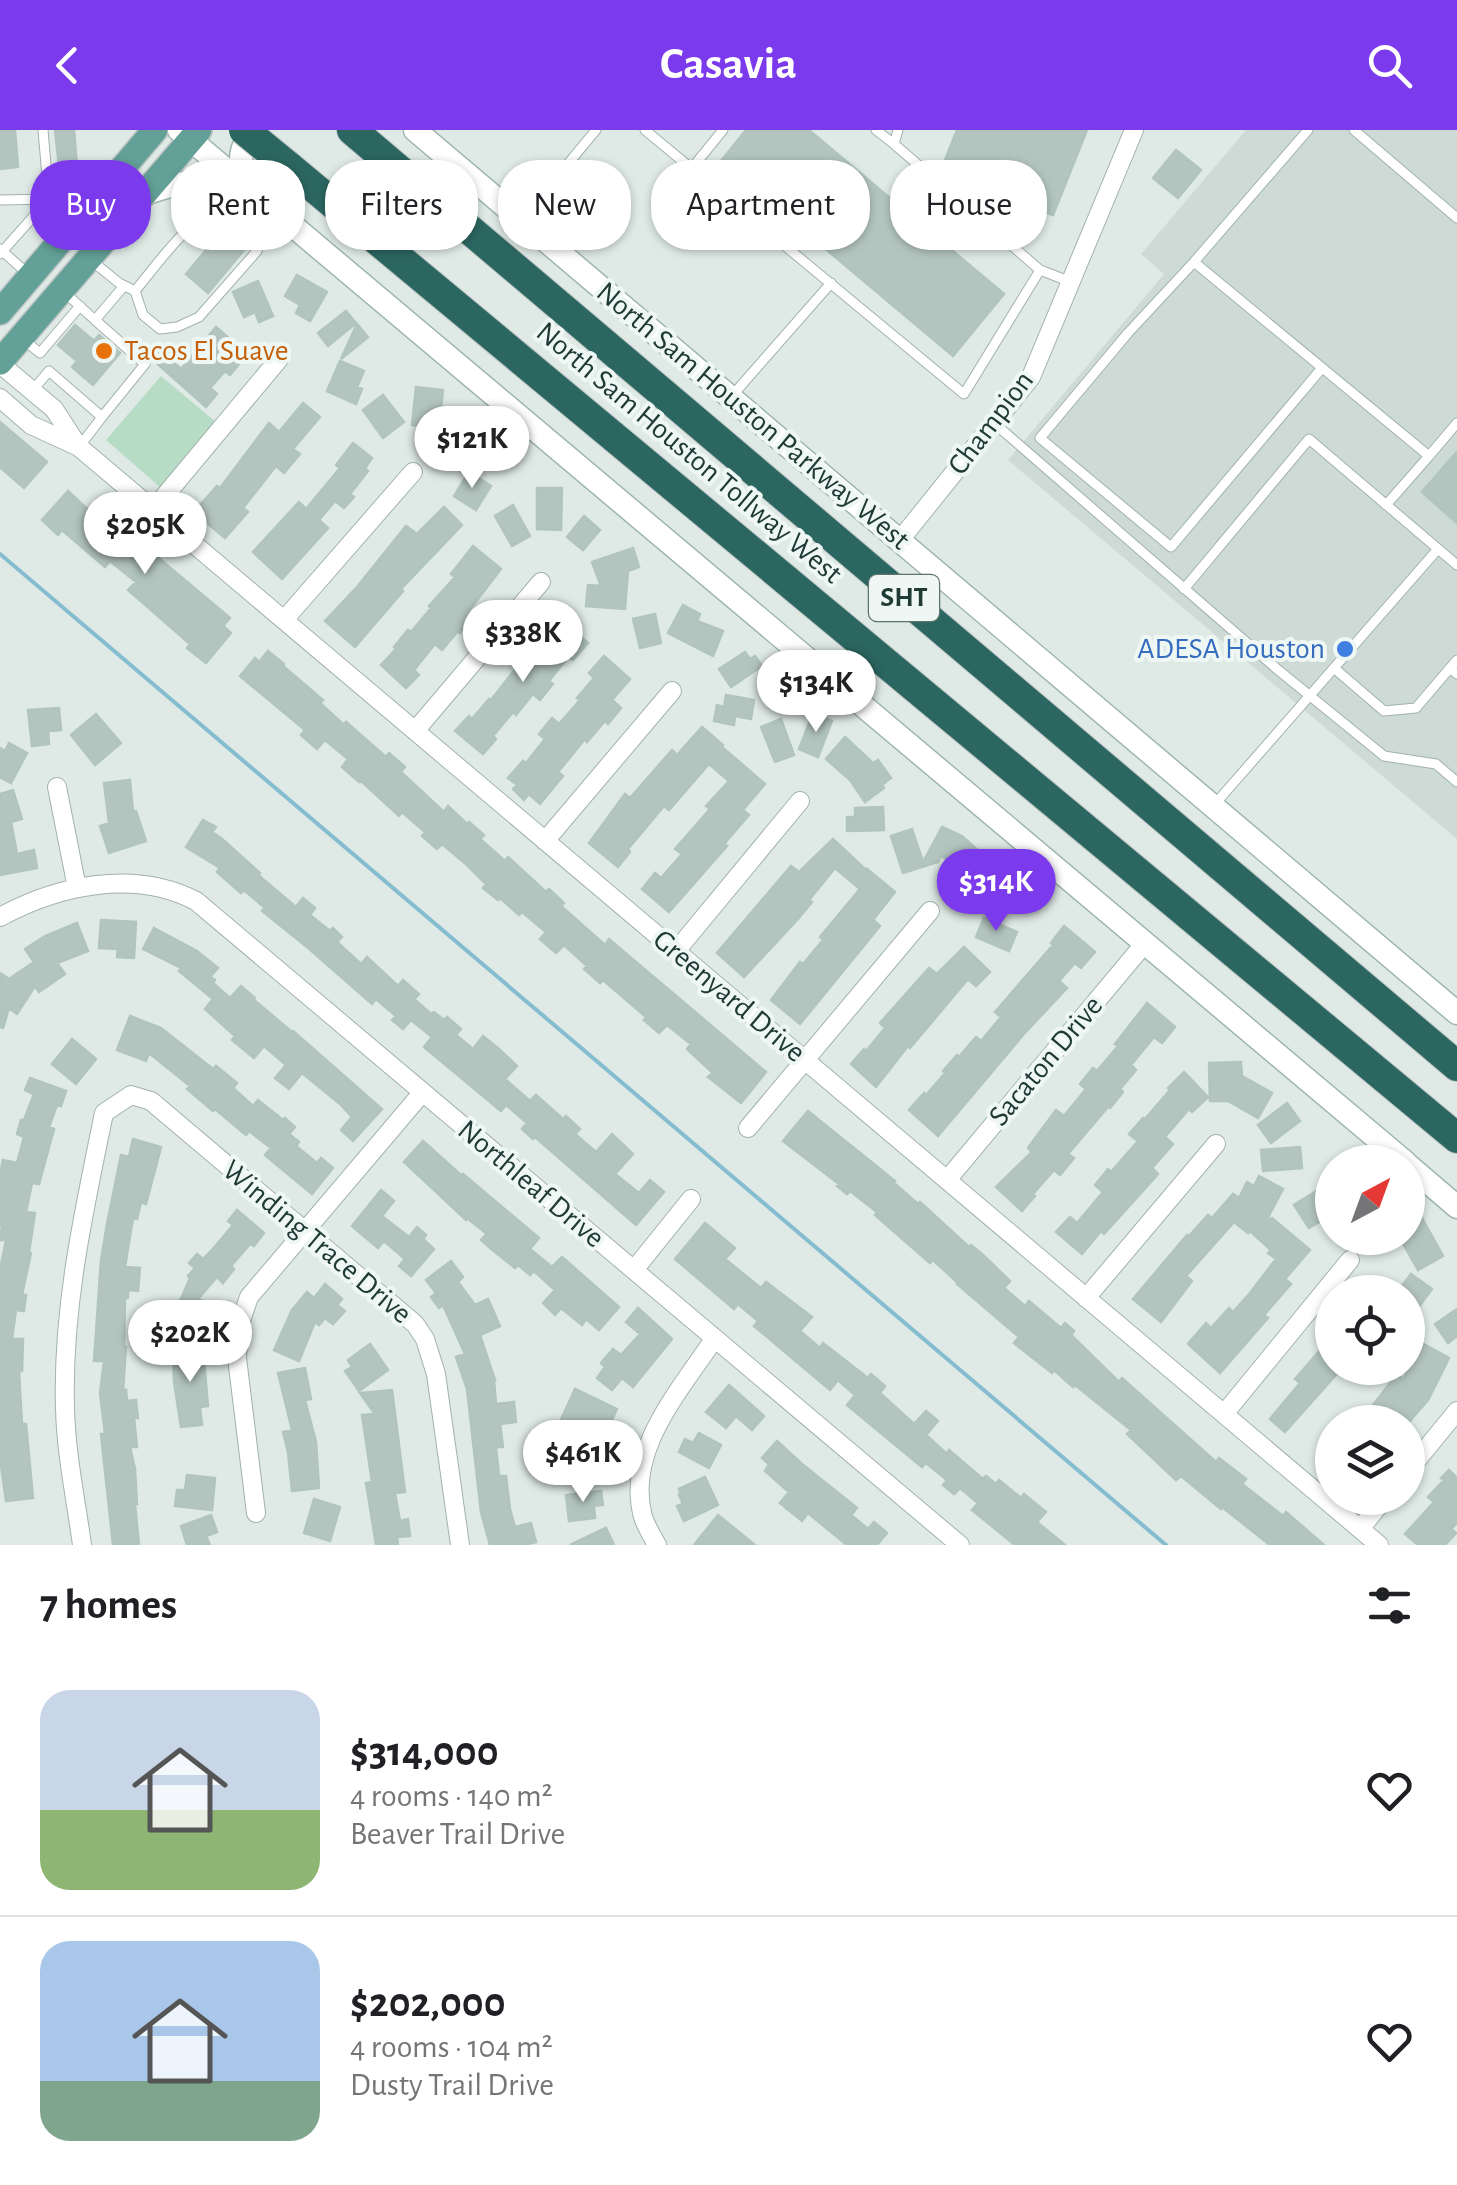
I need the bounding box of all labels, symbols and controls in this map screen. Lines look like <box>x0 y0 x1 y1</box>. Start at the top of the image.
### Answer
icon: back <box>40 38 95 93</box>
icon: search <box>1362 38 1417 93</box>
text: Casavia <box>660 42 797 87</box>
chip: Buy <box>30 160 151 250</box>
chip: Rent <box>171 160 305 250</box>
chip: Filters <box>325 160 478 250</box>
chip: New <box>498 160 631 250</box>
chip: Apartment <box>651 160 870 250</box>
chip: House <box>890 160 1047 250</box>
street label: North Sam Houston Parkway West <box>591 277 915 556</box>
street label: North Sam Houston Tollway West <box>531 317 848 590</box>
place label: Tacos El Suave <box>124 336 289 366</box>
marker: Tacos El Suave <box>93 340 115 362</box>
street label: Champion <box>943 366 1039 480</box>
pin: $121K <box>402 406 542 491</box>
text: $121K <box>436 422 508 454</box>
pin: $205K <box>75 492 215 577</box>
text: $205K <box>106 508 184 540</box>
road number: SHT <box>869 575 939 621</box>
pin: $338K <box>453 600 593 685</box>
text: $338K <box>485 616 561 648</box>
place label: ADESA Houston <box>1137 634 1325 664</box>
marker: ADESA Houston <box>1334 638 1356 660</box>
pin: $134K <box>746 650 886 735</box>
text: $134K <box>779 666 853 698</box>
pin: $314K <box>926 849 1066 934</box>
text: $314K <box>959 865 1033 897</box>
street label: Greenyard Drive <box>647 924 811 1068</box>
street label: Sacaton Drive <box>983 990 1109 1132</box>
street label: Northleaf Drive <box>452 1115 610 1253</box>
north arrow <box>1315 1145 1425 1255</box>
map controls <box>1315 1145 1425 1515</box>
street label: Winding Trace Drive <box>217 1155 417 1329</box>
button: locate <box>1315 1275 1425 1385</box>
pin: $202K <box>120 1300 260 1385</box>
text: $202K <box>150 1316 230 1348</box>
button: layers <box>1315 1405 1425 1515</box>
pin: $461K <box>513 1420 653 1505</box>
text: $461K <box>545 1436 621 1468</box>
icon: filters <box>1362 1578 1417 1633</box>
text: 7 homes <box>40 1584 177 1626</box>
icon: home <box>120 1730 240 1850</box>
text: $314,000 <box>350 1731 499 1773</box>
icon: heart <box>1362 1763 1417 1818</box>
text: 4 rooms · 140 m² <box>350 1780 553 1812</box>
text: Beaver Trail Drive <box>350 1818 565 1850</box>
icon: home <box>120 1981 240 2101</box>
text: $202,000 <box>350 1982 506 2024</box>
icon: heart <box>1362 2014 1417 2069</box>
text: 4 rooms · 104 m² <box>350 2031 553 2063</box>
text: Dusty Trail Drive <box>350 2069 554 2101</box>

